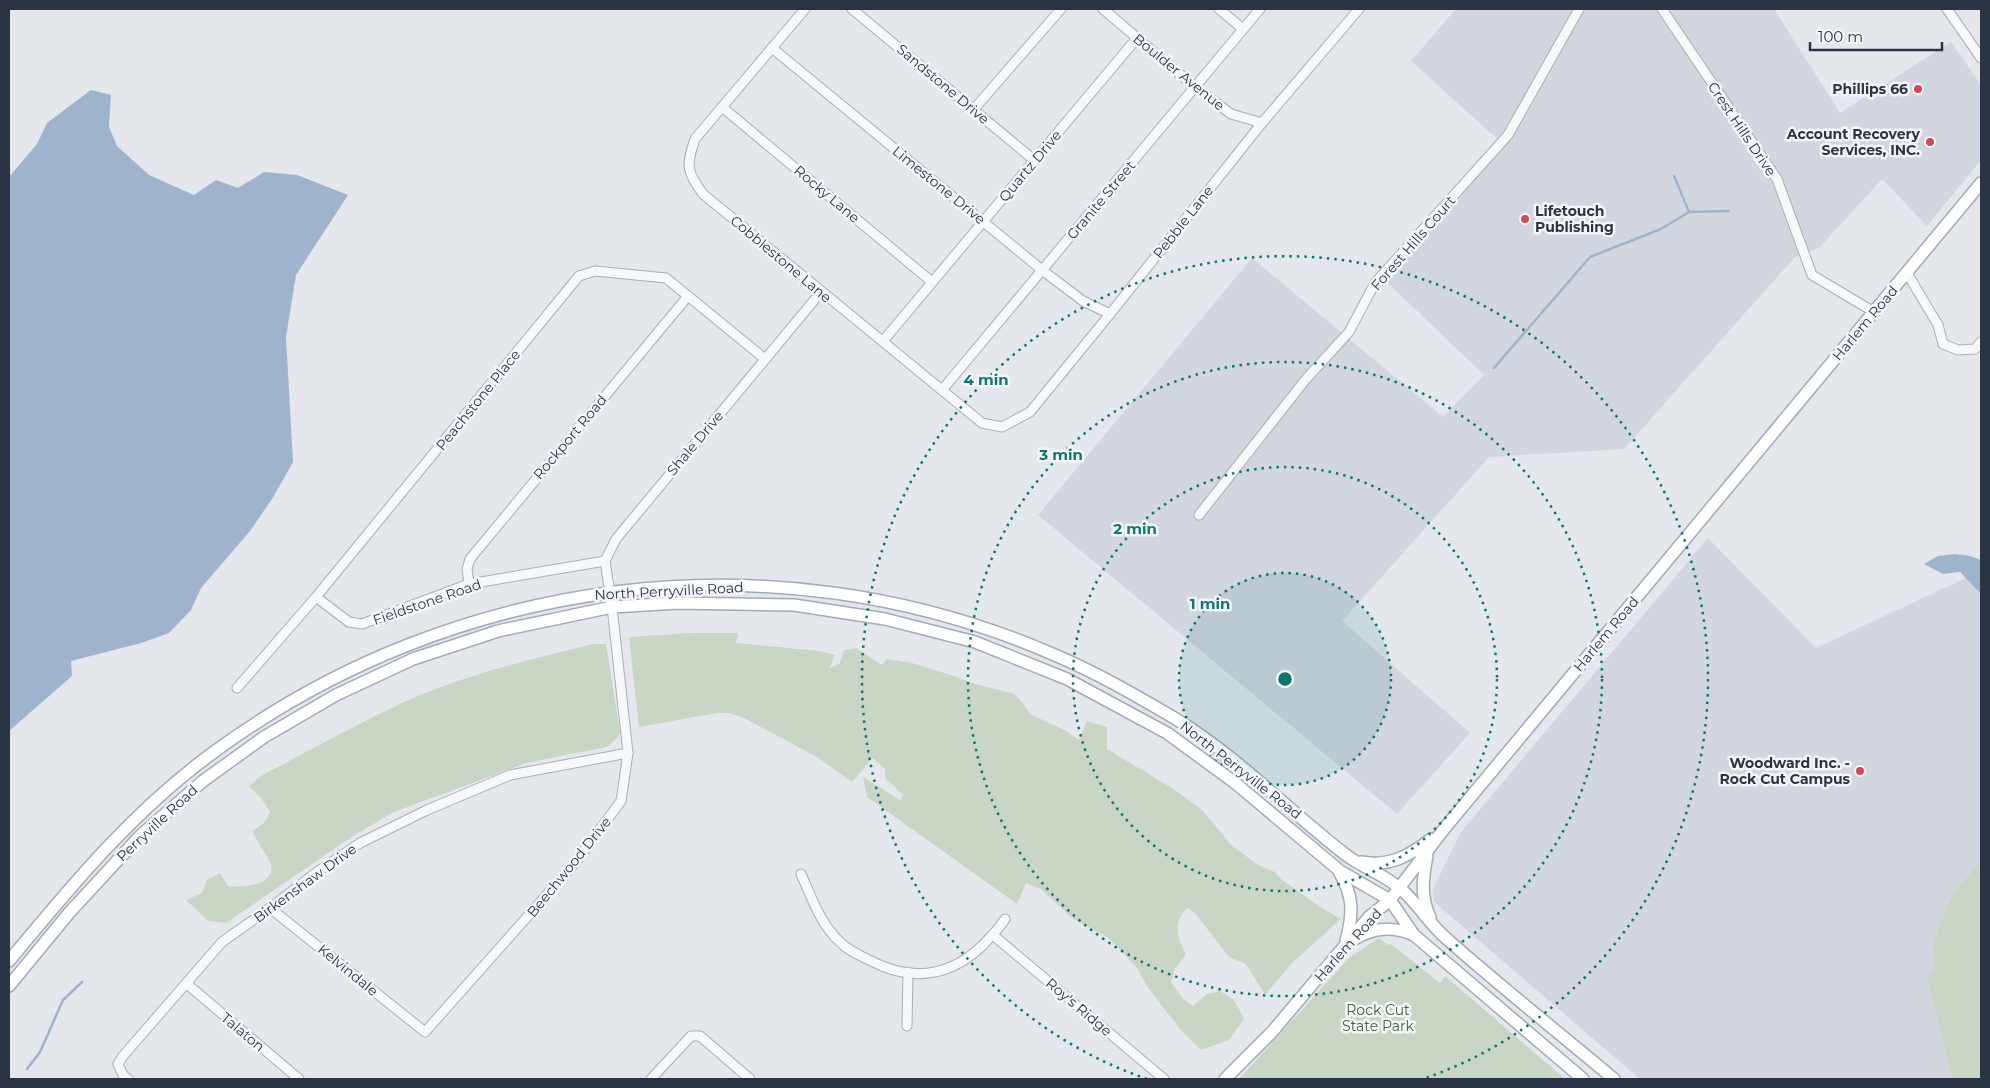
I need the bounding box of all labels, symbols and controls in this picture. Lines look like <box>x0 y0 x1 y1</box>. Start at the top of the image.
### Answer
scale bar <box>1810 20 1942 52</box>
text: 100 m <box>1818 27 1863 46</box>
street label: Boulder Avenue <box>1130 30 1228 114</box>
street label: Sandstone Drive <box>893 40 993 128</box>
street label: Crest Hills Drive <box>1704 78 1780 180</box>
place label: Phillips 66 <box>1832 80 1908 98</box>
marker: Phillips 66 <box>1912 83 1924 95</box>
place label: Account Recovery Services, INC. <box>1786 125 1921 159</box>
street label: Quartz Drive <box>995 126 1065 206</box>
marker: Account Recovery Services, INC. <box>1924 136 1936 148</box>
street label: Limestone Drive <box>889 142 989 228</box>
street label: Granite Street <box>1063 157 1139 243</box>
street label: Rocky Lane <box>790 161 864 227</box>
street label: Pebble Lane <box>1149 182 1217 262</box>
street label: Forest Hills Court <box>1367 192 1459 294</box>
place label: Lifetouch Publishing <box>1535 202 1614 236</box>
street label: Cobblestone Lane <box>727 211 835 307</box>
marker: Lifetouch Publishing <box>1519 213 1531 225</box>
street label: Harlem Road <box>1828 282 1902 364</box>
street label: Peachstone Place <box>432 346 524 454</box>
text: 4 min <box>963 370 1009 389</box>
street label: Rockport Road <box>529 391 611 483</box>
street label: Shale Drive <box>663 407 727 479</box>
text: 3 min <box>1038 445 1083 464</box>
text: 2 min <box>1113 519 1157 538</box>
street label: Fieldstone Road <box>370 575 484 629</box>
street label: North Perryville Road <box>594 578 744 604</box>
street label: Harlem Road <box>1569 593 1643 675</box>
text: 1 min <box>1190 594 1230 613</box>
centre of rings <box>1276 670 1294 688</box>
street label: North Perryville Road <box>1177 717 1305 823</box>
place label: Woodward Inc. - Rock Cut Campus <box>1719 754 1851 788</box>
marker: Woodward Inc. - Rock Cut Campus <box>1854 765 1866 777</box>
street label: Perryville Road <box>113 781 201 865</box>
street label: Beechwood Drive <box>523 813 615 921</box>
street label: Birkenshaw Drive <box>250 840 360 926</box>
street label: Harlem Road <box>1310 905 1386 985</box>
street label: Kelvindale <box>314 940 382 1000</box>
street label: Roy's Ridge <box>1042 974 1116 1040</box>
park label: Rock Cut State Park <box>1342 1001 1415 1035</box>
street label: Talaton <box>217 1009 269 1055</box>

